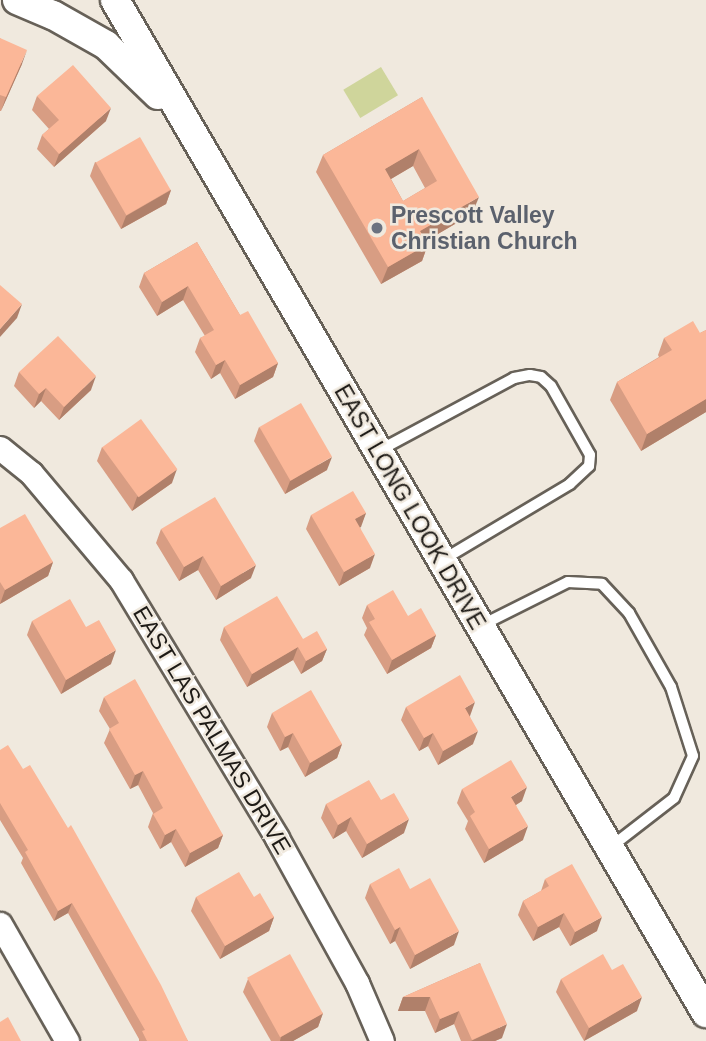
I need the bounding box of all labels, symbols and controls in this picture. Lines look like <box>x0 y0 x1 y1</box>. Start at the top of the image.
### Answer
place label: Prescott Valley Christian Church <box>391 201 578 255</box>
marker: Prescott Valley Christian Church <box>369 220 385 236</box>
street label: EAST LONG LOOK DRIVE <box>328 379 492 635</box>
street label: EAST LAS PALMAS DRIVE <box>127 601 297 859</box>

